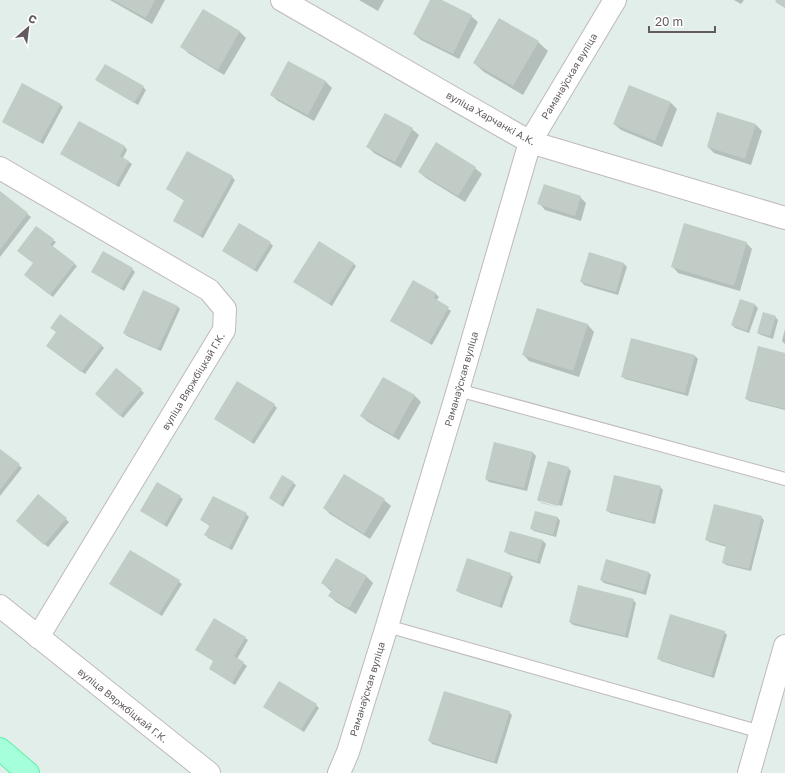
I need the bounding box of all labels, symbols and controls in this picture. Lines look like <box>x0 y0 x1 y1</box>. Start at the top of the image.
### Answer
north arrow <box>8 8 48 48</box>
scale bar <box>649 8 715 34</box>
text: С <box>26 11 40 26</box>
text: 20 m <box>655 14 683 29</box>
street label: Раманаўская вуліца <box>539 31 599 121</box>
street label: вуліца Харчанкі А.К. <box>444 88 538 148</box>
street label: вуліца Вяржбіцкай Г.К. <box>159 330 227 432</box>
street label: Раманаўская вуліца <box>442 330 480 428</box>
street label: Раманаўская вуліца <box>347 640 387 738</box>
street label: вуліца Вяржбіцкай Г.К. <box>76 665 170 745</box>

